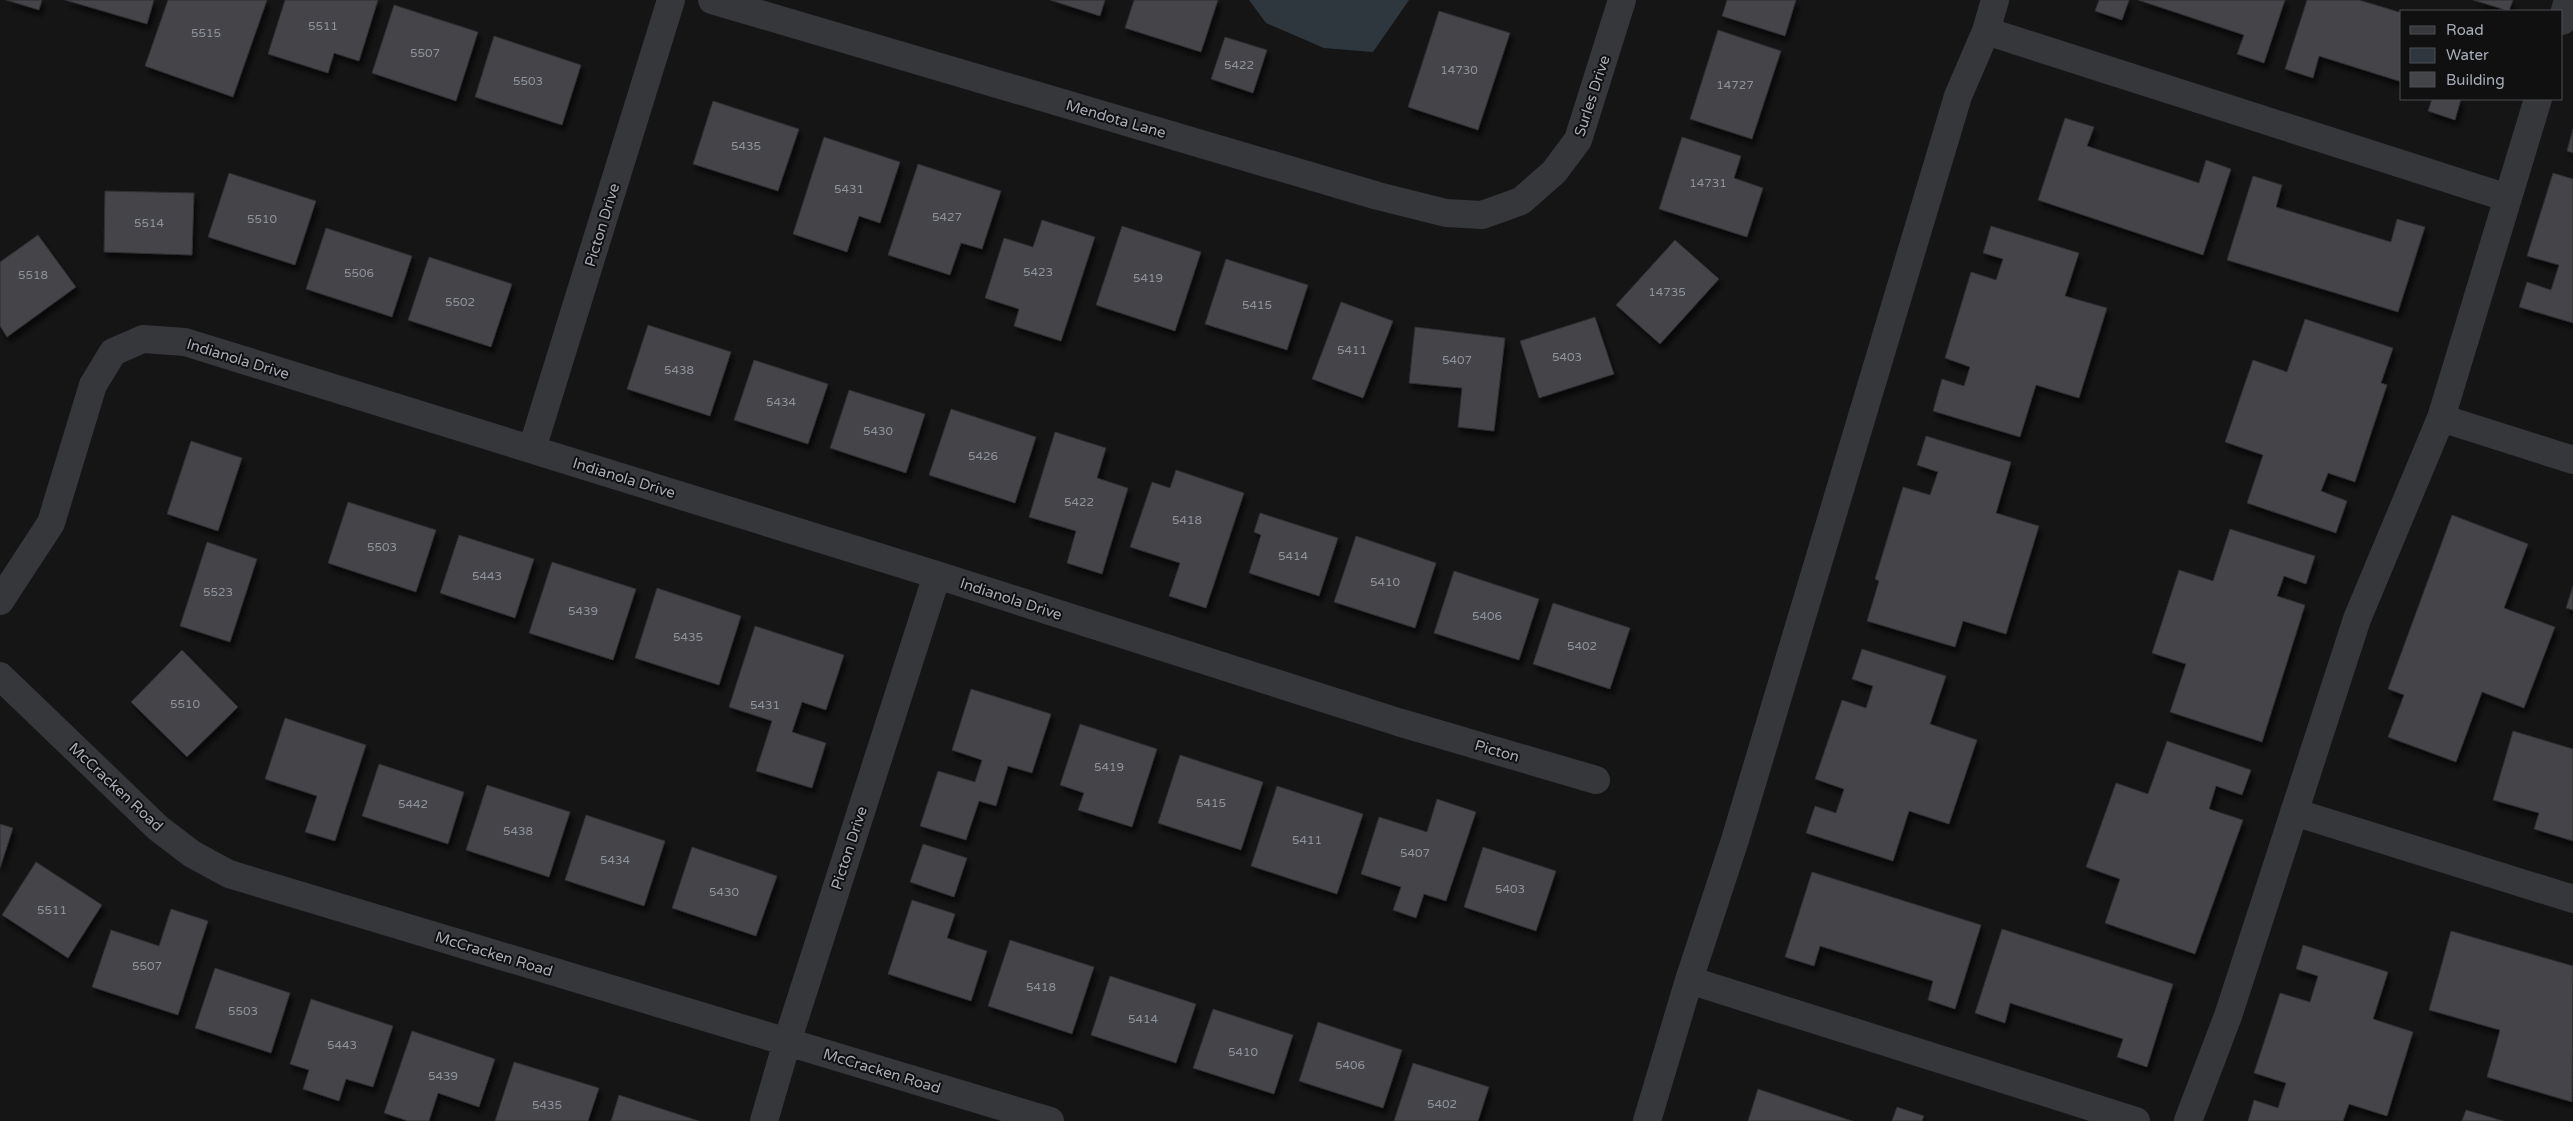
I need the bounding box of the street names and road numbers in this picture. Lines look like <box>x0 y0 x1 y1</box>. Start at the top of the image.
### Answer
street label: Surles Drive <box>1570 53 1614 139</box>
street label: Mendota Lane <box>1064 96 1168 142</box>
street label: Picton Drive <box>581 181 623 269</box>
street label: Indianola Drive <box>185 335 291 383</box>
street label: Indianola Drive <box>571 454 677 502</box>
street label: Indianola Drive <box>958 574 1064 624</box>
street label: Picton <box>1473 736 1521 766</box>
street label: McCracken Road <box>65 739 167 835</box>
street label: Picton Drive <box>827 804 871 892</box>
street label: McCracken Road <box>433 928 555 980</box>
street label: McCracken Road <box>821 1045 943 1097</box>

